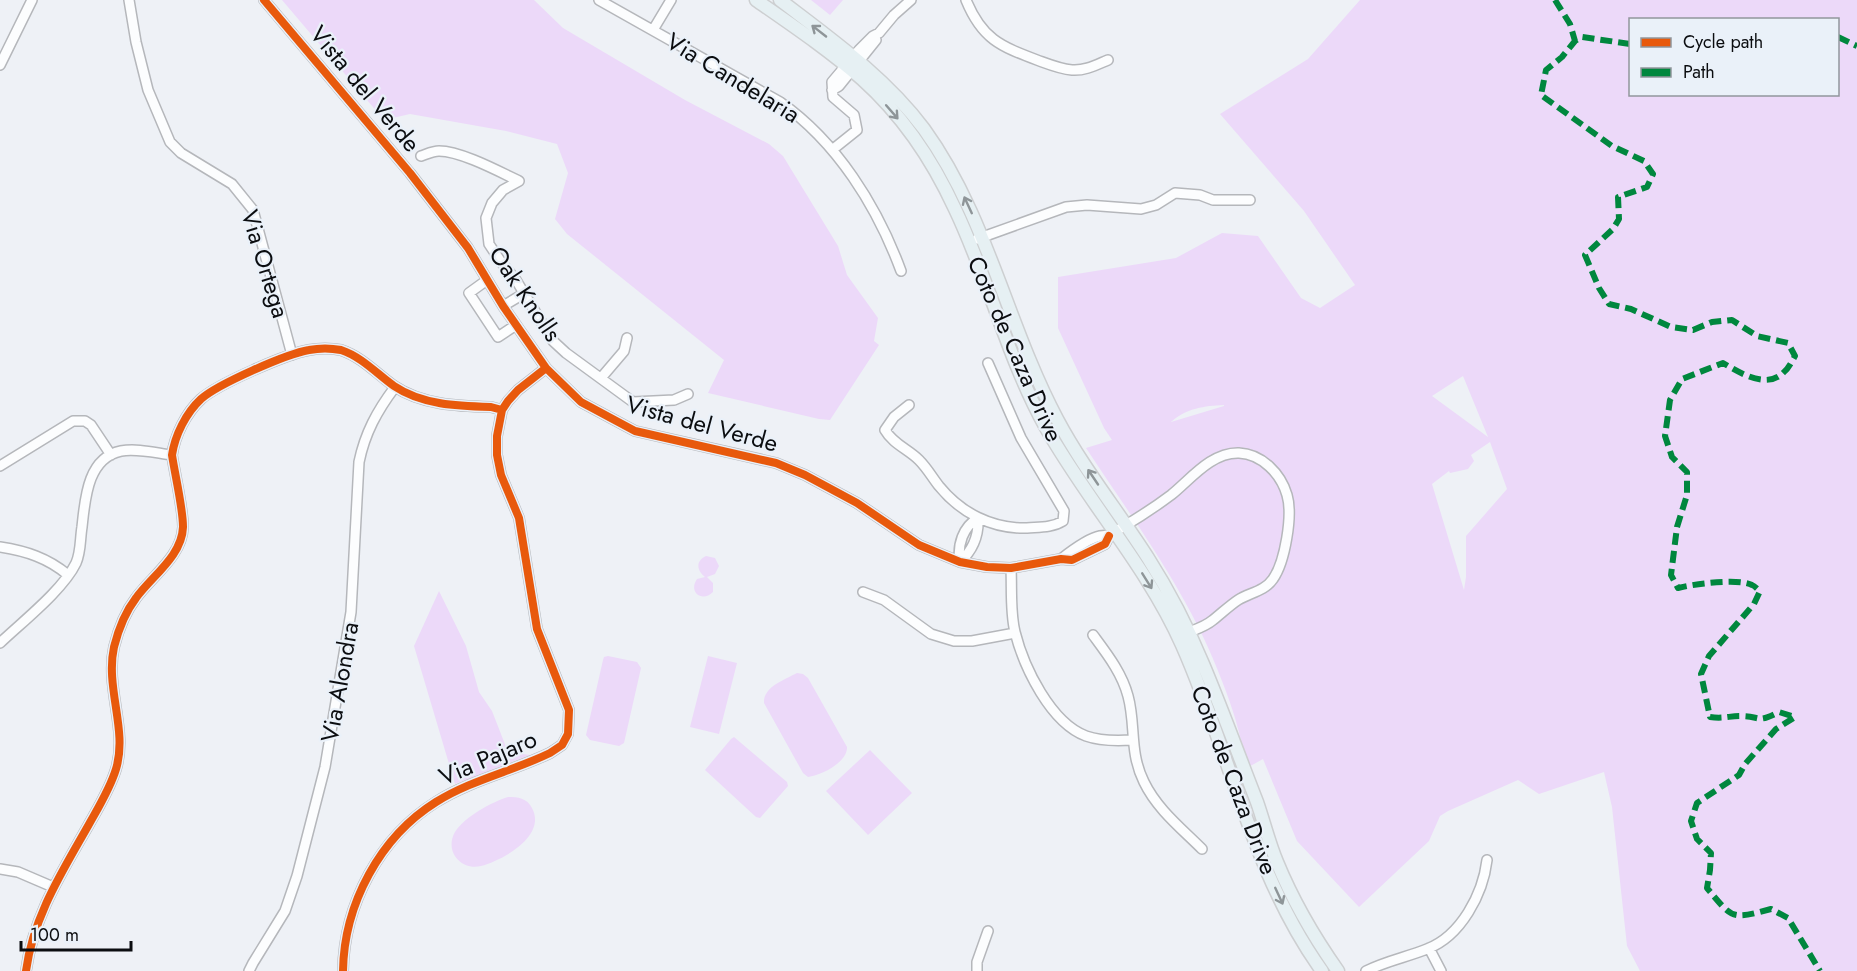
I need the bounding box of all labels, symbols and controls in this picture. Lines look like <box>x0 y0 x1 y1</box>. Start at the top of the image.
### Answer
street label: Vista del Verde <box>302 18 429 160</box>
legend <box>1629 18 1839 96</box>
street label: Via Candelaria <box>660 24 807 131</box>
one-way arrow <box>812 24 828 37</box>
text: Cycle path <box>1683 29 1763 55</box>
text: Path <box>1683 59 1715 85</box>
one-way arrow <box>885 104 899 119</box>
one-way arrow <box>961 197 973 215</box>
street label: Via Ortega <box>232 205 298 322</box>
street label: Oak Knolls <box>481 239 570 348</box>
street label: Coto de Caza Drive <box>959 250 1072 447</box>
street label: Vista del Verde <box>622 386 782 461</box>
one-way arrow <box>1087 469 1099 486</box>
one-way arrow <box>1142 572 1154 589</box>
street label: Via Alondra <box>312 619 367 745</box>
street label: Coto de Caza Drive <box>1182 680 1287 879</box>
street label: Via Pajaro <box>433 721 542 794</box>
one-way arrow <box>1273 886 1285 904</box>
scale bar <box>21 914 130 952</box>
text: 100 m <box>30 922 79 948</box>

